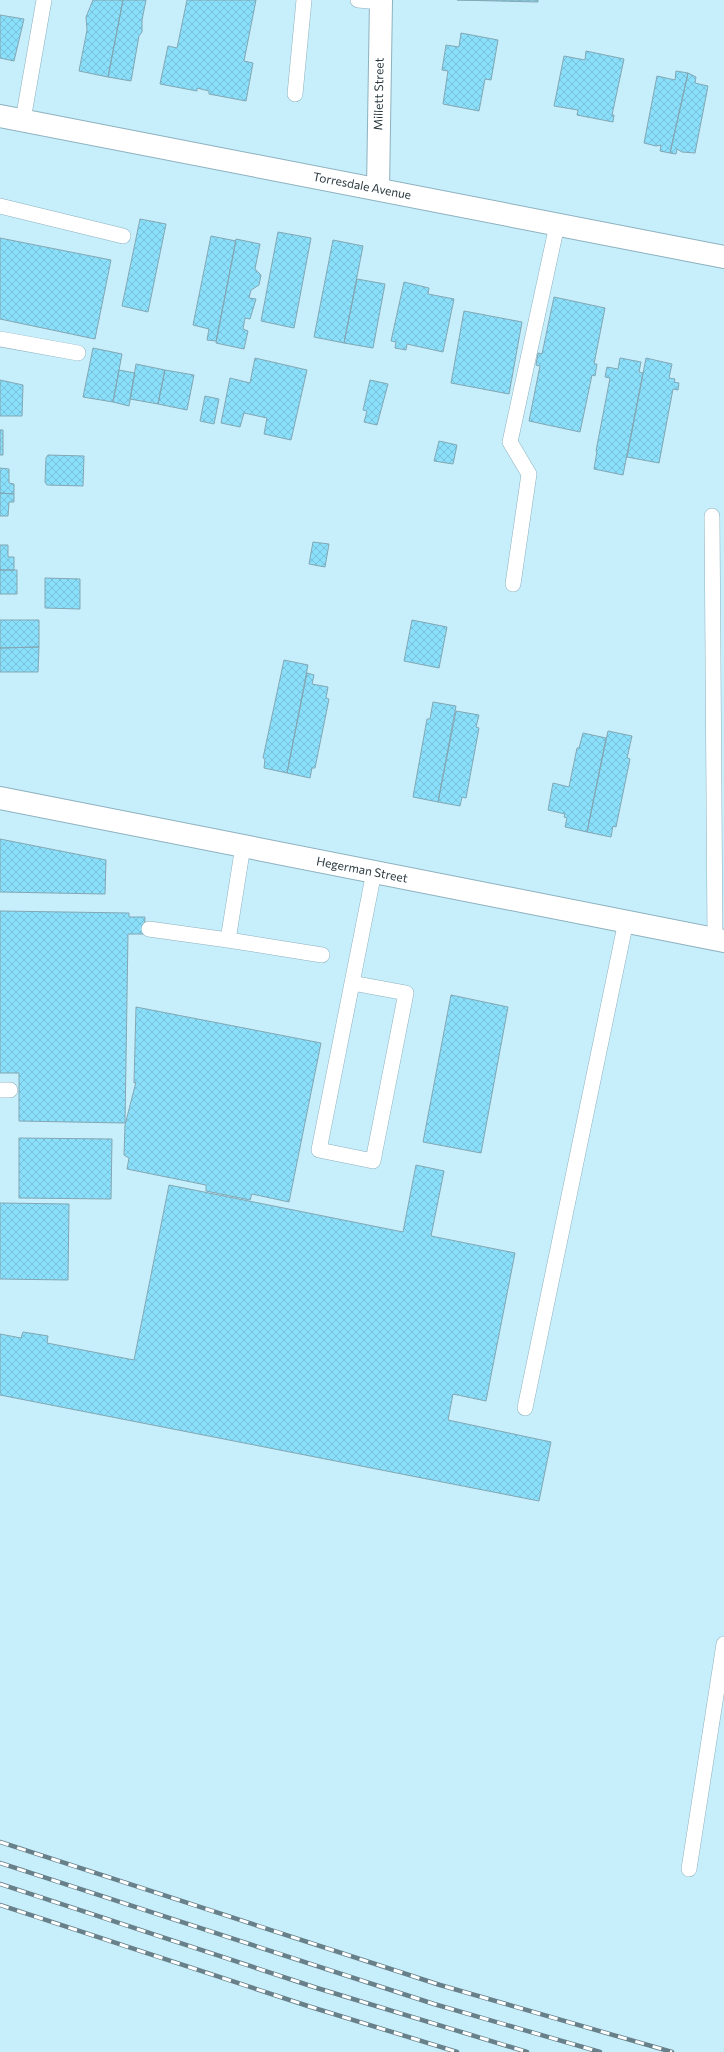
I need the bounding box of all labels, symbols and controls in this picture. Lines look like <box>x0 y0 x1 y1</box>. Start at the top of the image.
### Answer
street label: Millett Street <box>370 57 386 131</box>
street label: Torresdale Avenue <box>312 169 413 201</box>
street label: Hegerman Street <box>315 853 409 885</box>

